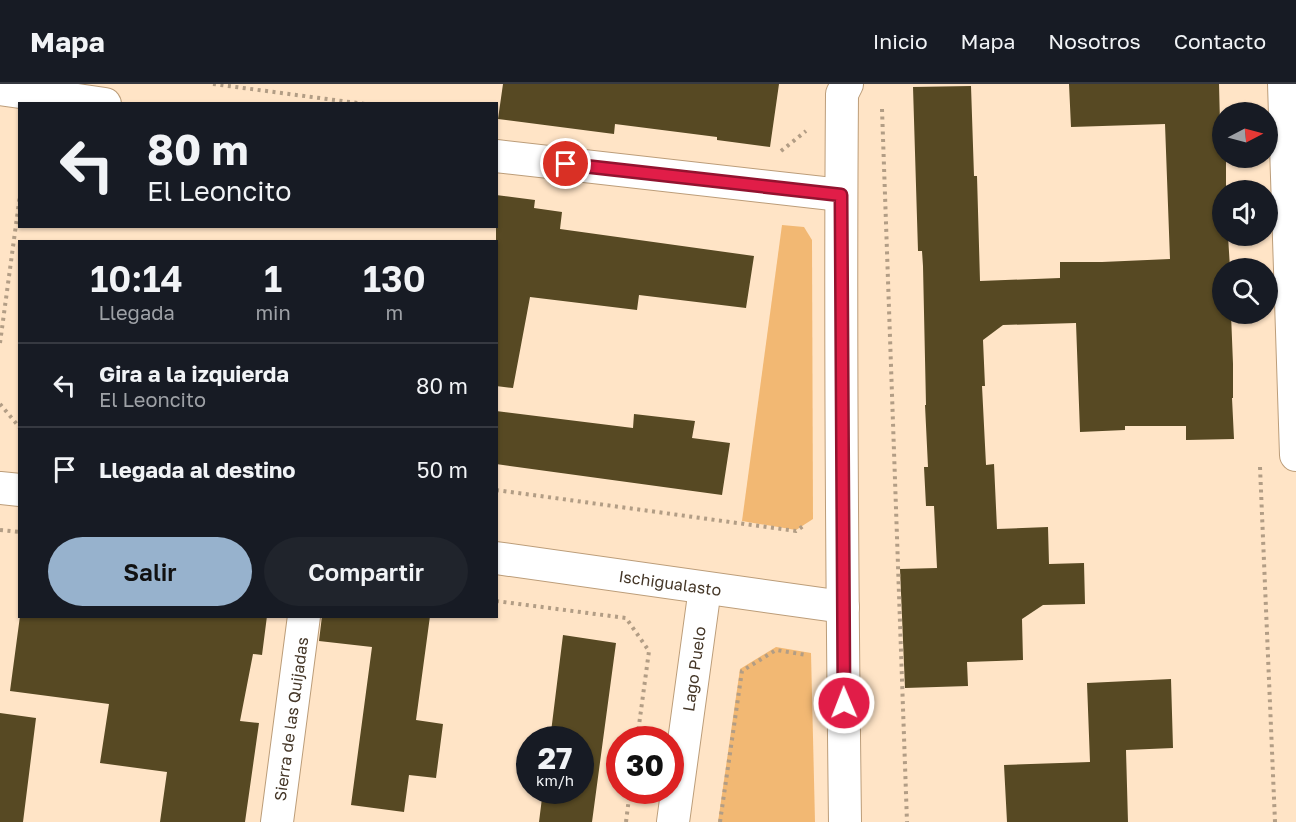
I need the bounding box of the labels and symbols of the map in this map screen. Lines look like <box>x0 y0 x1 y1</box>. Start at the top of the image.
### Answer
north arrow <box>1212 102 1278 168</box>
pin <box>540 138 591 189</box>
street label: Ischigualasto <box>617 566 723 600</box>
street label: Lago Puelo <box>678 625 710 713</box>
street label: Sierra de las Quijadas <box>270 636 312 802</box>
position arrow <box>812 671 876 735</box>
speed limit sign: 30 <box>606 726 684 804</box>

